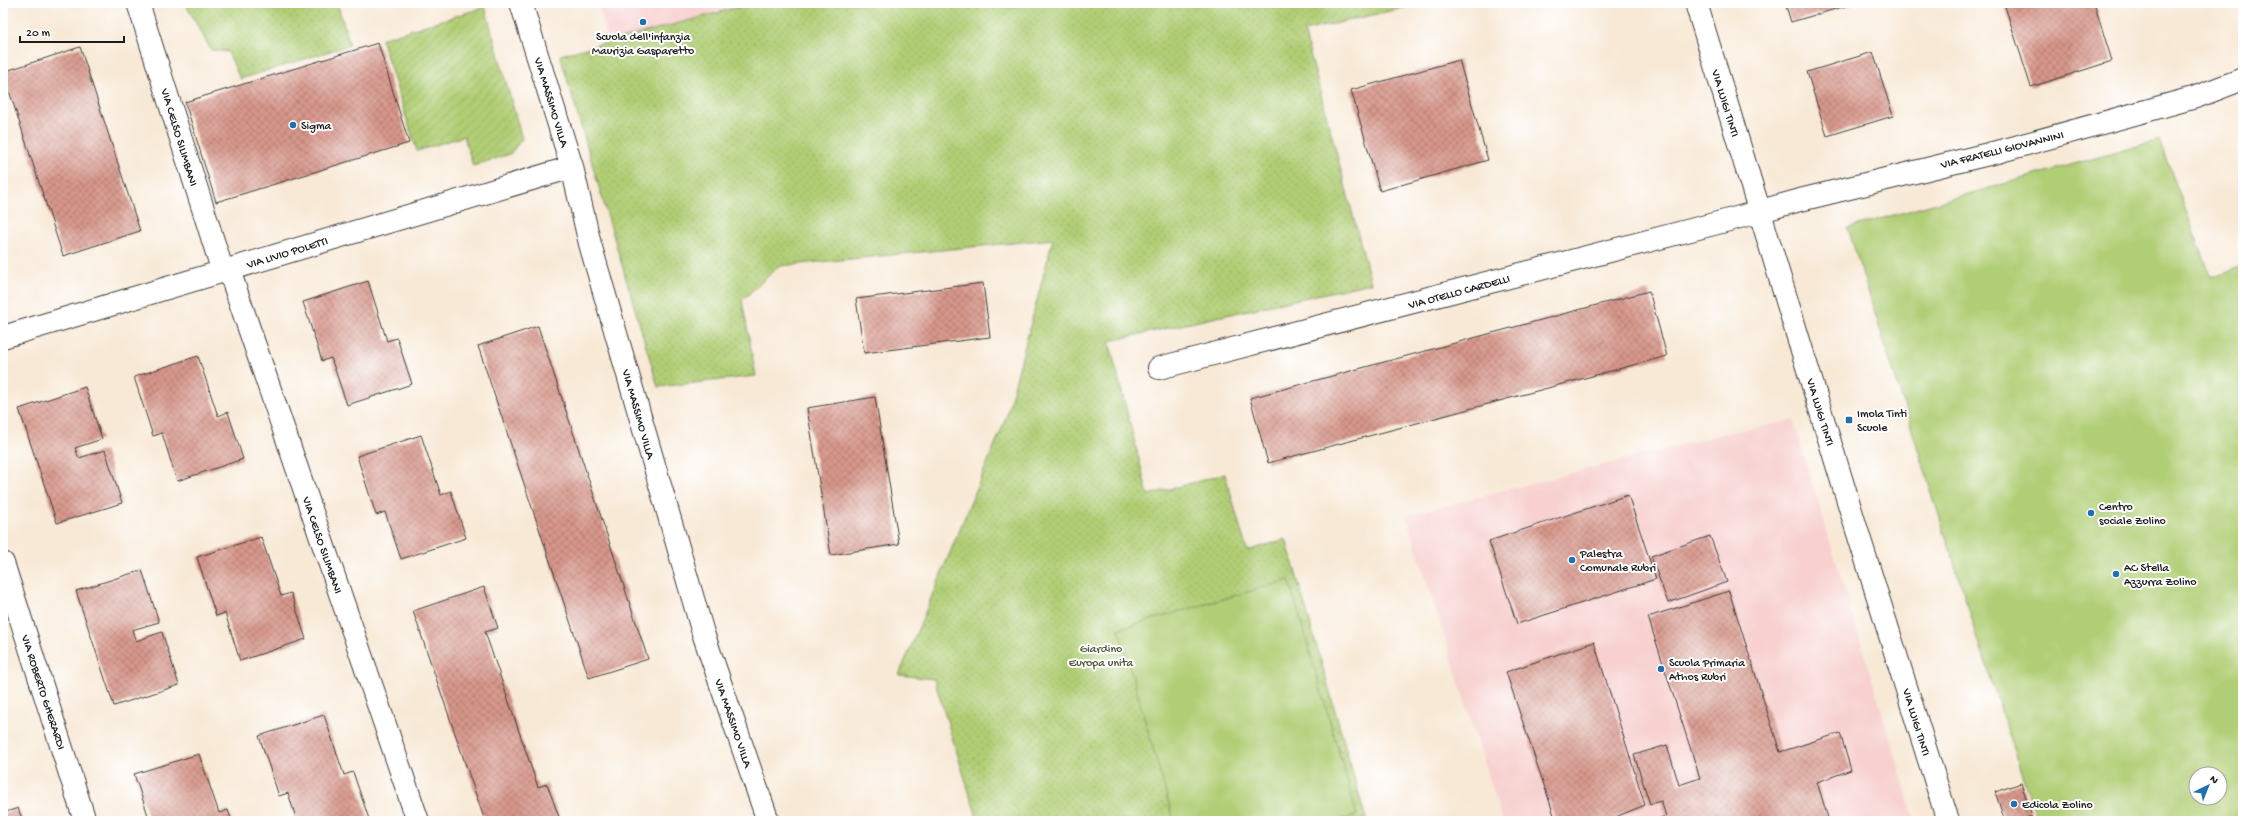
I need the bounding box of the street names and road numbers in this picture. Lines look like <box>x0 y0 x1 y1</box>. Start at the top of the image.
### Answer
street label: VIA MASSIMO VILLA <box>530 55 571 150</box>
street label: VIA LUIGI TINTI <box>1707 67 1741 139</box>
street label: VIA CELSO SILIMBANI <box>156 86 200 188</box>
street label: VIA FRATELLI GIOVANNINI <box>1939 129 2066 173</box>
street label: VIA LIVIO POLETTI <box>244 235 330 273</box>
street label: VIA OTELLO CARDELLI <box>1406 273 1512 313</box>
street label: VIA MASSIMO VILLA <box>617 367 657 462</box>
street label: VIA LUIGI TINTI <box>1802 376 1836 448</box>
street label: VIA CELSO SILIMBANI <box>298 494 344 596</box>
street label: VIA ROBERTO GHERARDI <box>17 633 67 752</box>
street label: VIA MASSIMO VILLA <box>710 677 754 771</box>
street label: VIA LUIGI TINTI <box>1898 686 1932 758</box>

